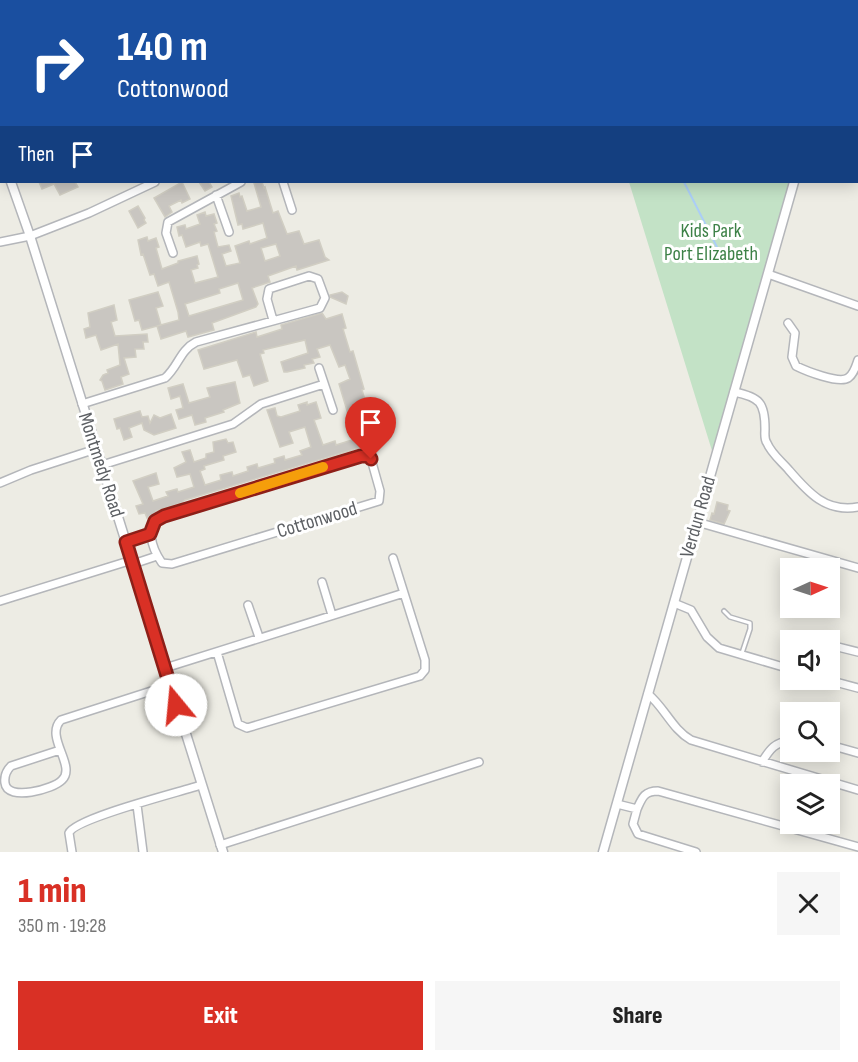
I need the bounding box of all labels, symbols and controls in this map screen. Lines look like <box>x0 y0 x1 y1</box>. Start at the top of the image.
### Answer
text: 140 m <box>117 22 208 73</box>
icon: right <box>18 24 96 102</box>
text: Cottonwood <box>117 73 229 105</box>
icon: arrive <box>66 138 99 171</box>
text: Then <box>18 141 54 168</box>
park label: Kids Park Port Elizabeth <box>664 219 758 266</box>
pin <box>345 397 396 459</box>
icon: arrive <box>354 406 387 439</box>
street label: Montmedy Road <box>73 410 129 520</box>
street label: Verdun Road <box>675 474 721 560</box>
street label: Cottonwood <box>274 496 360 544</box>
north arrow <box>780 558 840 618</box>
map controls <box>780 558 840 834</box>
button: sound <box>780 630 840 690</box>
position arrow <box>144 673 208 737</box>
button: search <box>780 702 840 762</box>
button: layers <box>780 774 840 834</box>
text: 1 min <box>18 870 86 913</box>
button: close <box>777 872 840 935</box>
text: 350 m · 19:28 <box>18 914 106 938</box>
button: Exit <box>18 981 423 1050</box>
button: Share <box>435 981 840 1050</box>

